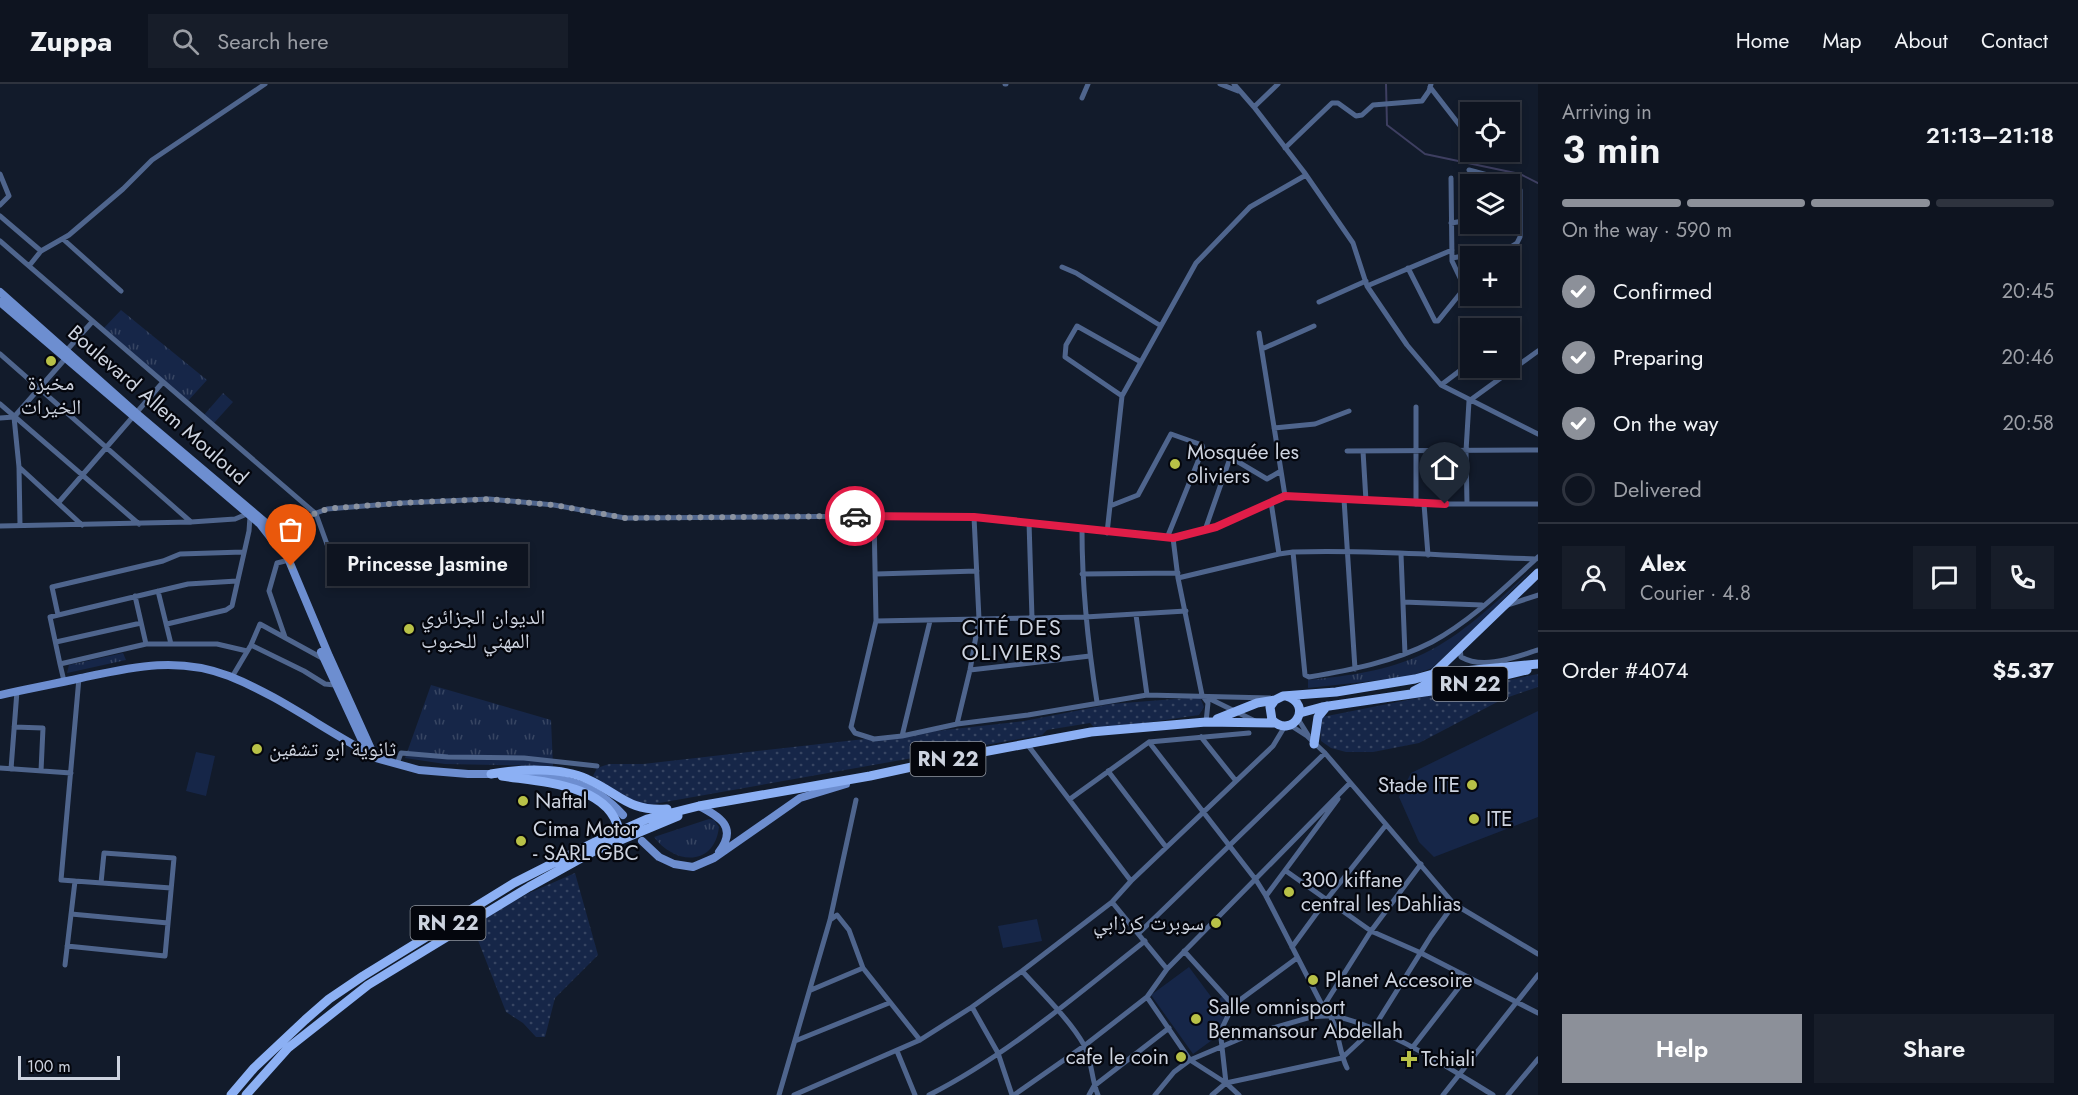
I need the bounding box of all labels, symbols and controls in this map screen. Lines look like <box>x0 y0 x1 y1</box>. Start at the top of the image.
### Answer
search box <box>148 14 568 68</box>
text: Zuppa <box>30 21 112 62</box>
icon: search <box>169 25 202 58</box>
text: Search here <box>217 25 329 57</box>
text: Home <box>1736 26 1789 56</box>
text: Map <box>1822 26 1862 56</box>
text: About <box>1895 26 1948 56</box>
text: Contact <box>1981 26 2048 56</box>
text: Arriving in <box>1562 98 1652 127</box>
map controls <box>1460 102 1520 378</box>
button: locate <box>1460 102 1520 162</box>
text: 21:13–21:18 <box>1926 119 2054 151</box>
text: 3 min <box>1562 121 1661 178</box>
button: layers <box>1460 174 1520 234</box>
text: On the way · 590 m <box>1562 216 1732 245</box>
button: + <box>1460 246 1520 306</box>
icon: check <box>1562 275 1595 308</box>
text: Confirmed <box>1613 275 1712 307</box>
text: 20:45 <box>2002 277 2054 306</box>
street label: Boulevard Allem Mouloud <box>61 318 255 492</box>
button: − <box>1460 318 1520 378</box>
icon: check <box>1562 341 1595 374</box>
text: Preparing <box>1613 341 1704 373</box>
text: 20:46 <box>2001 343 2054 372</box>
marker: مخبزة الخيرات <box>44 354 58 368</box>
place label: مخبزة الخيرات <box>21 368 81 422</box>
icon: check <box>1562 407 1595 440</box>
text: On the way <box>1613 407 1718 439</box>
text: 20:58 <box>2002 409 2054 438</box>
place label: Mosquée les oliviers <box>1187 437 1299 491</box>
pin <box>1419 442 1470 504</box>
icon: home <box>1428 451 1461 484</box>
marker: Mosquée les oliviers <box>1168 457 1182 471</box>
text: Delivered <box>1613 473 1702 505</box>
courier <box>825 486 885 546</box>
icon: car <box>839 500 872 533</box>
pin <box>265 504 316 566</box>
icon: bag <box>274 513 307 546</box>
callout: Princesse Jasmine <box>327 545 528 587</box>
button: person <box>1562 546 1625 609</box>
button: chat <box>1913 546 1976 609</box>
button: phone <box>1991 546 2054 609</box>
text: Alex <box>1640 547 1686 579</box>
text: Princesse Jasmine <box>347 550 508 579</box>
text: Courier · 4.8 <box>1640 579 1751 608</box>
place label: الديوان الجزائري المهني للحبوب <box>421 602 545 657</box>
district label: CITÉ DES OLIVIERS <box>961 611 1063 668</box>
marker: الديوان الجزائري المهني للحبوب <box>402 622 416 636</box>
text: Order #4074 <box>1562 654 1689 686</box>
text: $5.37 <box>1992 654 2054 686</box>
road number: RN 22 <box>1432 667 1508 701</box>
place label: ثانوية ابو تشفين <box>269 734 396 764</box>
marker: ثانوية ابو تشفين <box>250 742 264 756</box>
road number: RN 22 <box>910 742 986 776</box>
place label: Stade ITE <box>1378 770 1460 800</box>
marker: Stade ITE <box>1465 778 1479 792</box>
place label: Naftal <box>535 786 587 816</box>
marker: Naftal <box>516 794 530 808</box>
place label: ITE <box>1486 804 1512 834</box>
marker: ITE <box>1467 812 1481 826</box>
place label: Cima Motor - SARL GBC <box>533 814 639 868</box>
marker: Cima Motor - SARL GBC <box>514 834 528 848</box>
place label: 300 kiffane central les Dahlias <box>1301 865 1461 919</box>
marker: 300 kiffane central les Dahlias <box>1282 885 1296 899</box>
road number: RN 22 <box>410 906 486 940</box>
place label: سوبرت كرزابي <box>1093 908 1204 939</box>
marker: سوبرت كرزابي <box>1209 916 1223 930</box>
place label: Planet Accesoire <box>1325 965 1473 995</box>
marker: Planet Accesoire <box>1306 973 1320 987</box>
place label: Salle omnisport Benmansour Abdellah <box>1208 992 1403 1046</box>
marker: Salle omnisport Benmansour Abdellah <box>1189 1012 1203 1026</box>
button: Help <box>1562 1014 1802 1083</box>
button: Share <box>1814 1014 2054 1083</box>
place label: cafe le coin <box>1066 1042 1169 1072</box>
place label: Tchiali <box>1421 1044 1476 1074</box>
marker: cafe le coin <box>1174 1050 1188 1064</box>
marker: Tchiali <box>1402 1052 1416 1066</box>
scale bar <box>18 1053 120 1080</box>
text: 100 m <box>27 1055 71 1078</box>

